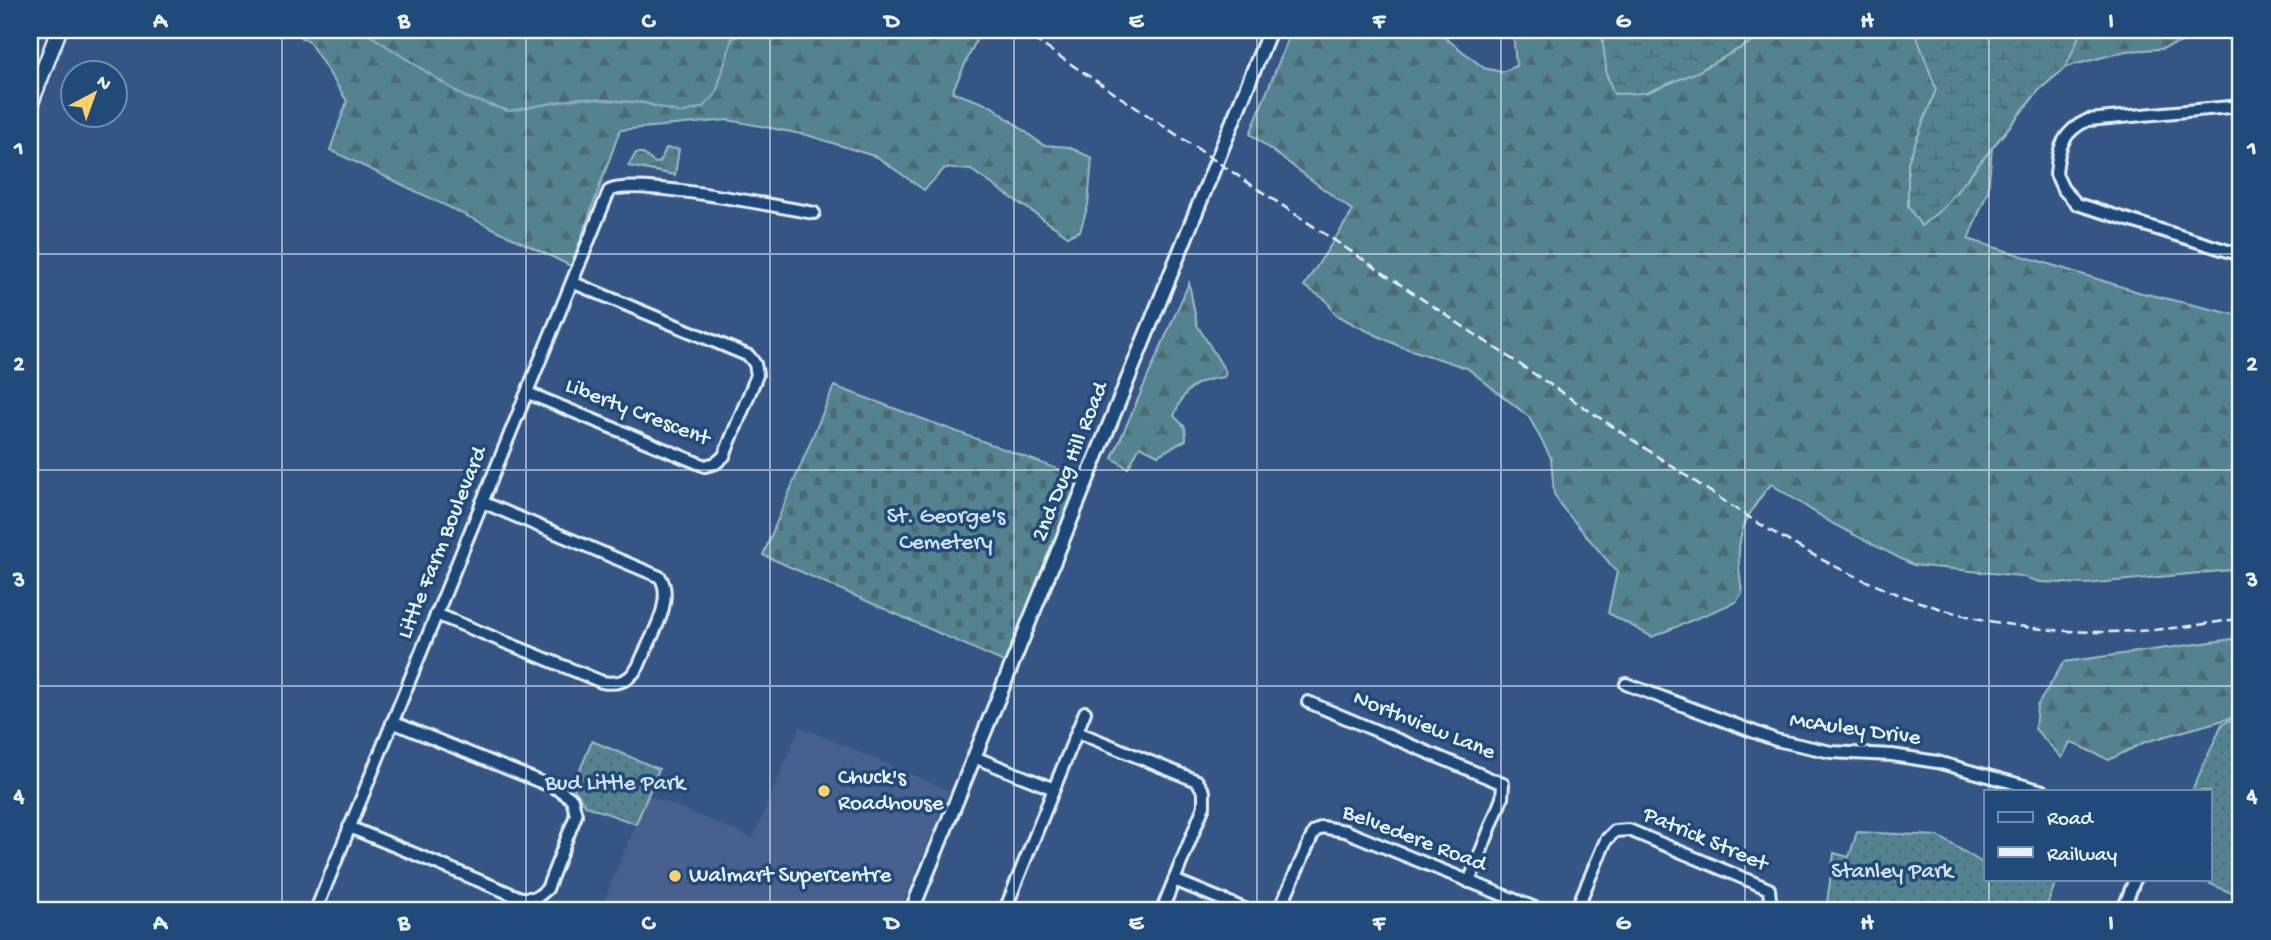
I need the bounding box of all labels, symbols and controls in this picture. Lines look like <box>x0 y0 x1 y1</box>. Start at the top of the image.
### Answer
text: A <box>152 9 168 36</box>
text: B <box>397 9 411 36</box>
text: C <box>642 9 657 36</box>
text: D <box>883 9 901 36</box>
text: E <box>1129 9 1145 36</box>
text: F <box>1372 9 1387 36</box>
text: G <box>1616 9 1632 36</box>
text: H <box>1860 9 1874 36</box>
text: I <box>2108 9 2114 36</box>
north arrow <box>60 60 130 130</box>
text: N <box>91 71 115 97</box>
text: 1 <box>13 136 24 163</box>
text: 1 <box>2246 136 2257 163</box>
text: 2 <box>13 352 25 379</box>
text: 2 <box>2246 352 2258 379</box>
street label: Liberty Crescent <box>561 373 715 454</box>
street label: 2nd Dug Hill Road <box>1027 377 1116 546</box>
street label: Little Farm Boulevard <box>392 442 494 643</box>
park label: St. George's Cemetery <box>887 504 1006 557</box>
text: 3 <box>12 568 25 595</box>
text: 3 <box>2245 568 2258 595</box>
street label: Northview Lane <box>1349 685 1500 767</box>
street label: McAuley Drive <box>1788 707 1923 753</box>
place label: Chuck's Roadhouse <box>838 765 945 818</box>
park label: Bud Little Park <box>544 771 688 798</box>
marker: Chuck's Roadhouse <box>816 783 832 799</box>
text: 4 <box>13 784 25 811</box>
text: 4 <box>2246 784 2258 811</box>
legend <box>1984 790 2212 880</box>
street label: Belvedere Road <box>1337 799 1491 879</box>
street label: Patrick Street <box>1638 801 1773 879</box>
text: Road <box>2047 808 2095 833</box>
text: Railway <box>2047 844 2117 869</box>
park label: Stanley Park <box>1831 859 1955 886</box>
place label: Walmart Supercentre <box>689 863 892 890</box>
marker: Walmart Supercentre <box>667 868 683 884</box>
text: A <box>152 911 168 938</box>
text: B <box>397 911 411 938</box>
text: C <box>642 911 657 938</box>
text: D <box>883 911 901 938</box>
text: E <box>1129 911 1145 938</box>
text: F <box>1372 911 1387 938</box>
text: G <box>1616 911 1632 938</box>
text: H <box>1860 911 1874 938</box>
text: I <box>2108 911 2114 938</box>

